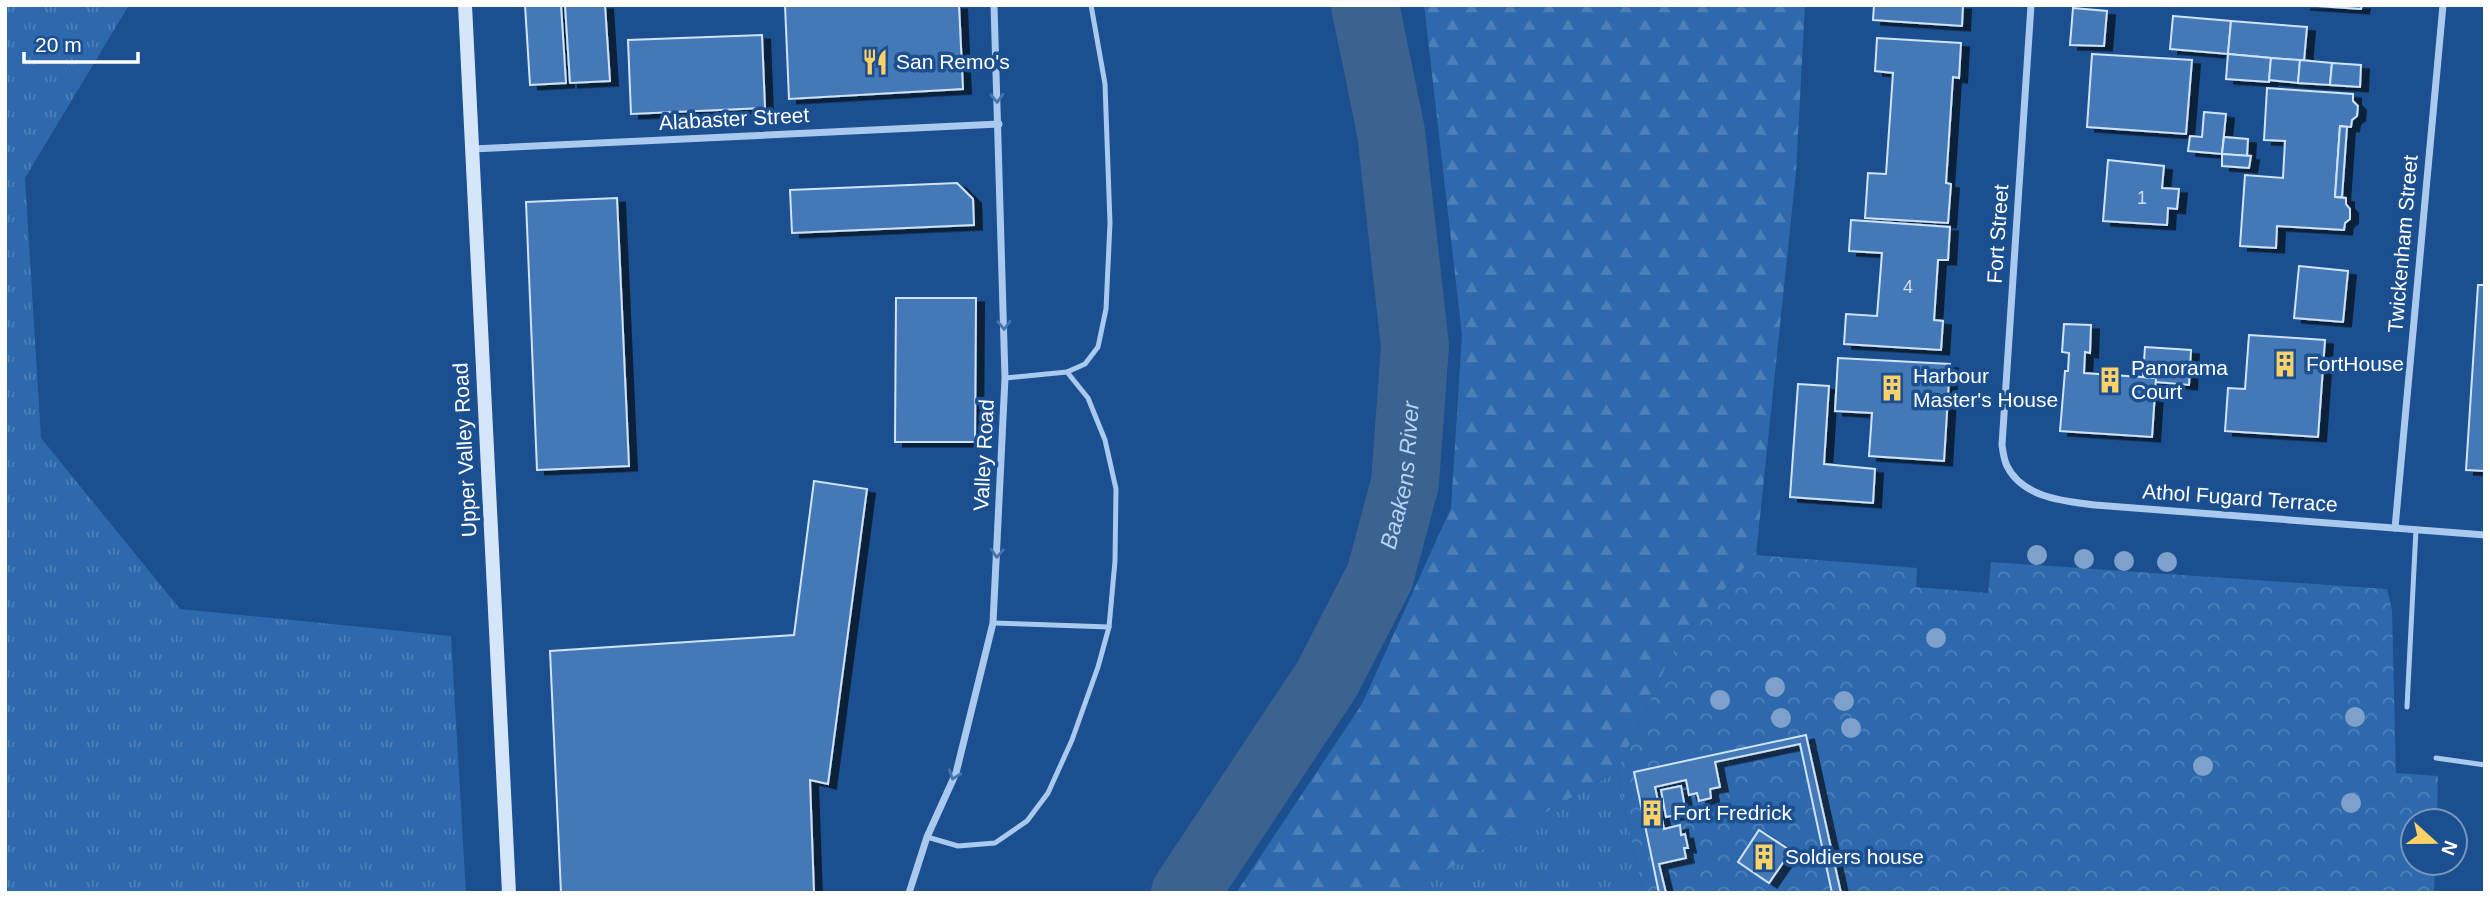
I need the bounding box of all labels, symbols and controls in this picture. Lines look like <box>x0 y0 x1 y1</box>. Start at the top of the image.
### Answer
scale bar <box>24 21 138 65</box>
text: 20 m <box>35 33 82 56</box>
restaurant icon: San Remo's <box>860 47 890 77</box>
place label: San Remo's <box>896 50 1010 73</box>
one-way arrow <box>990 93 1005 104</box>
street label: Alabaster Street <box>658 103 810 134</box>
street label: Twickenham Street <box>2383 154 2422 334</box>
street label: Fort Street <box>1983 184 2012 284</box>
house number: 1 <box>2137 188 2147 208</box>
house number: 4 <box>1903 277 1913 297</box>
one-way arrow <box>996 321 1012 331</box>
building icon: FortHouse <box>2270 349 2300 379</box>
place label: FortHouse <box>2306 352 2404 375</box>
place label: Panorama Court <box>2131 356 2228 403</box>
street label: Upper Valley Road <box>448 362 481 538</box>
place label: Harbour Master's House <box>1913 364 2058 411</box>
building icon: Panorama Court <box>2095 365 2125 395</box>
building icon: Harbour Master's House <box>1877 373 1907 403</box>
street label: Valley Road <box>969 399 998 511</box>
water label: Baakens River <box>1375 399 1424 552</box>
street label: Athol Fugard Terrace <box>2142 479 2338 516</box>
one-way arrow <box>990 547 1005 558</box>
one-way arrow <box>948 768 962 780</box>
building icon: Fort Fredrick <box>1637 798 1667 828</box>
place label: Fort Fredrick <box>1673 801 1793 824</box>
north arrow <box>2399 807 2469 877</box>
text: N <box>2437 838 2462 858</box>
building icon: Soldiers house <box>1749 842 1779 872</box>
place label: Soldiers house <box>1785 845 1924 868</box>

